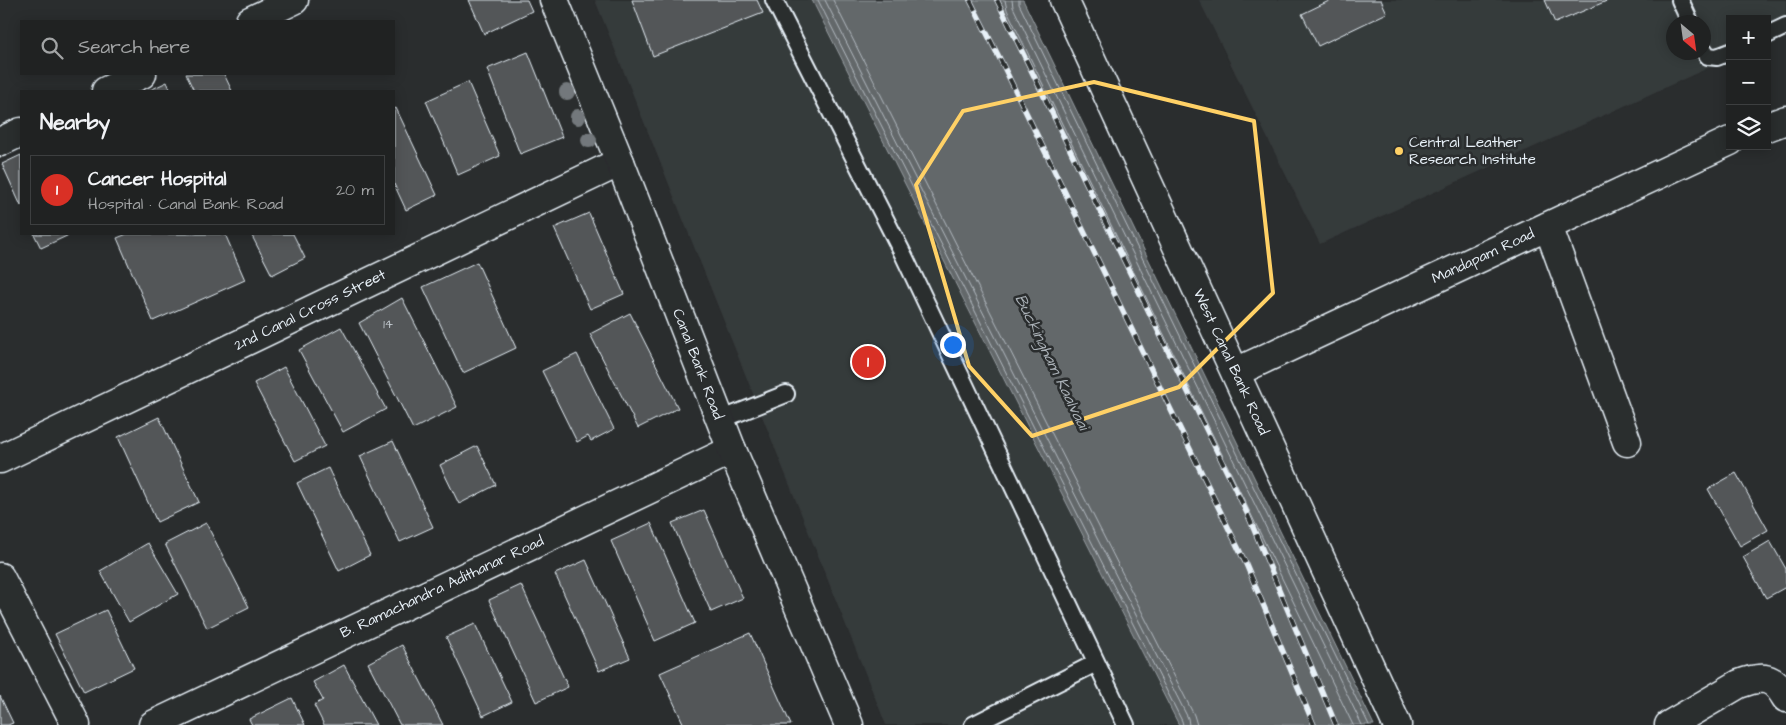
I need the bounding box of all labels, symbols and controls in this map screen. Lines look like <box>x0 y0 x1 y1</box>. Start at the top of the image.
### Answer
north arrow <box>1666 15 1711 60</box>
map controls <box>1726 15 1771 150</box>
button: + <box>1726 15 1771 60</box>
search box <box>20 20 395 75</box>
icon: search <box>38 34 66 62</box>
text: Search here <box>78 34 190 61</box>
button: − <box>1726 60 1771 105</box>
button: layers <box>1726 105 1771 150</box>
text: Nearby <box>40 108 110 137</box>
place label: Central Leather Research Institute <box>1409 132 1536 170</box>
marker: Central Leather Research Institute <box>1393 145 1405 157</box>
text: Cancer Hospital <box>88 166 227 193</box>
text: 1 <box>56 179 58 201</box>
text: 20 m <box>336 179 374 201</box>
text: Hospital · Canal Bank Road <box>88 193 283 215</box>
street label: Mandapam Road <box>1428 223 1538 289</box>
street label: 2nd Canal Cross Street <box>231 264 389 356</box>
street label: West Canal Bank Road <box>1188 285 1274 439</box>
water label: Buckingham Kaalvaai <box>1009 290 1096 436</box>
street label: Canal Bank Road <box>667 306 729 423</box>
house number: 14 <box>383 316 393 333</box>
your location <box>940 332 966 358</box>
pin: 1 <box>852 343 884 381</box>
street label: B. Ramachandra Adithanar Road <box>337 530 548 644</box>

